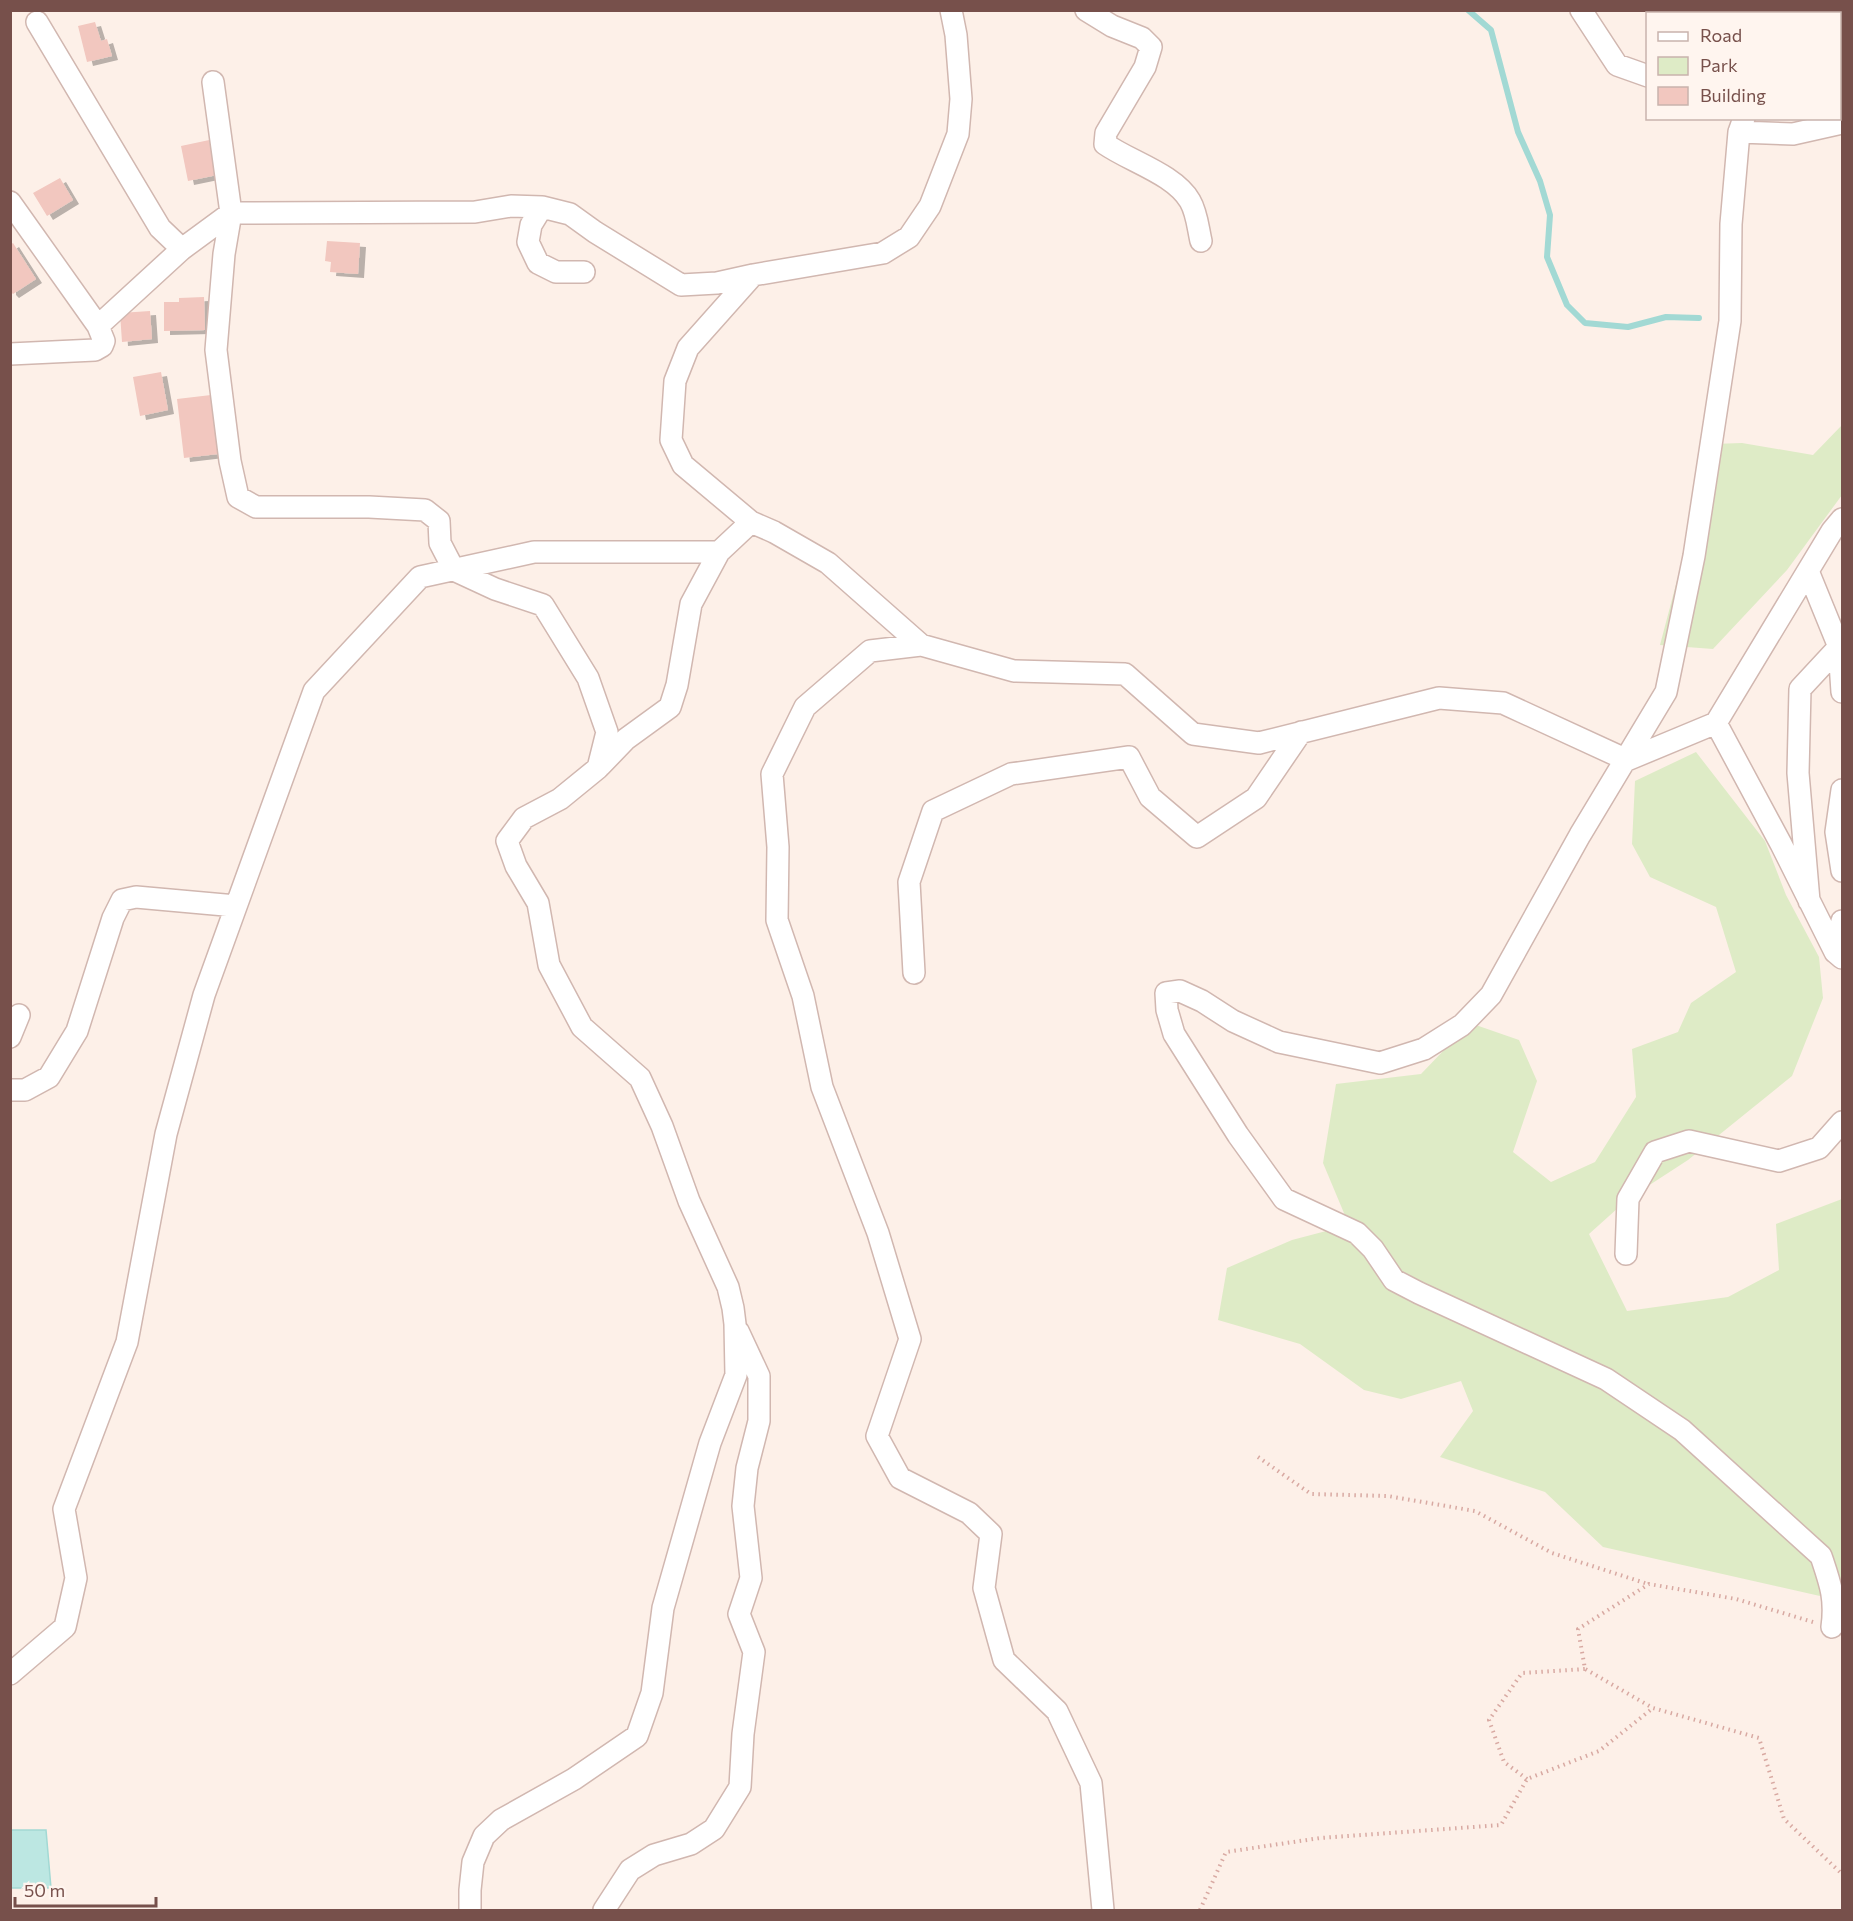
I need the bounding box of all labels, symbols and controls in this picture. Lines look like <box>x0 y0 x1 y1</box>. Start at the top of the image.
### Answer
legend <box>1646 12 1841 120</box>
text: Road <box>1700 24 1742 46</box>
text: Park <box>1700 54 1738 76</box>
text: Building <box>1700 84 1766 106</box>
scale bar <box>15 1870 156 1908</box>
text: 50 m <box>24 1879 65 1901</box>

